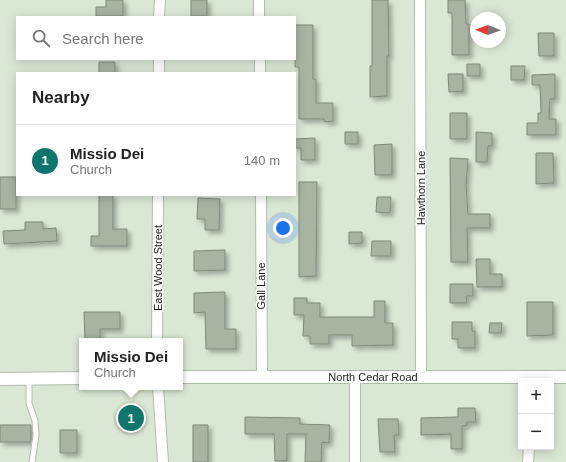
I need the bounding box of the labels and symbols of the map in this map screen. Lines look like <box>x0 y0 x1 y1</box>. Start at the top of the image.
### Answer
north arrow <box>470 12 506 48</box>
street label: Hawthorn Lane <box>415 151 427 225</box>
your location <box>273 218 293 238</box>
street label: East Wood Street <box>152 225 164 311</box>
street label: Gall Lane <box>255 262 267 310</box>
street label: North Cedar Road <box>328 371 418 383</box>
pin: 1 <box>118 403 144 433</box>

